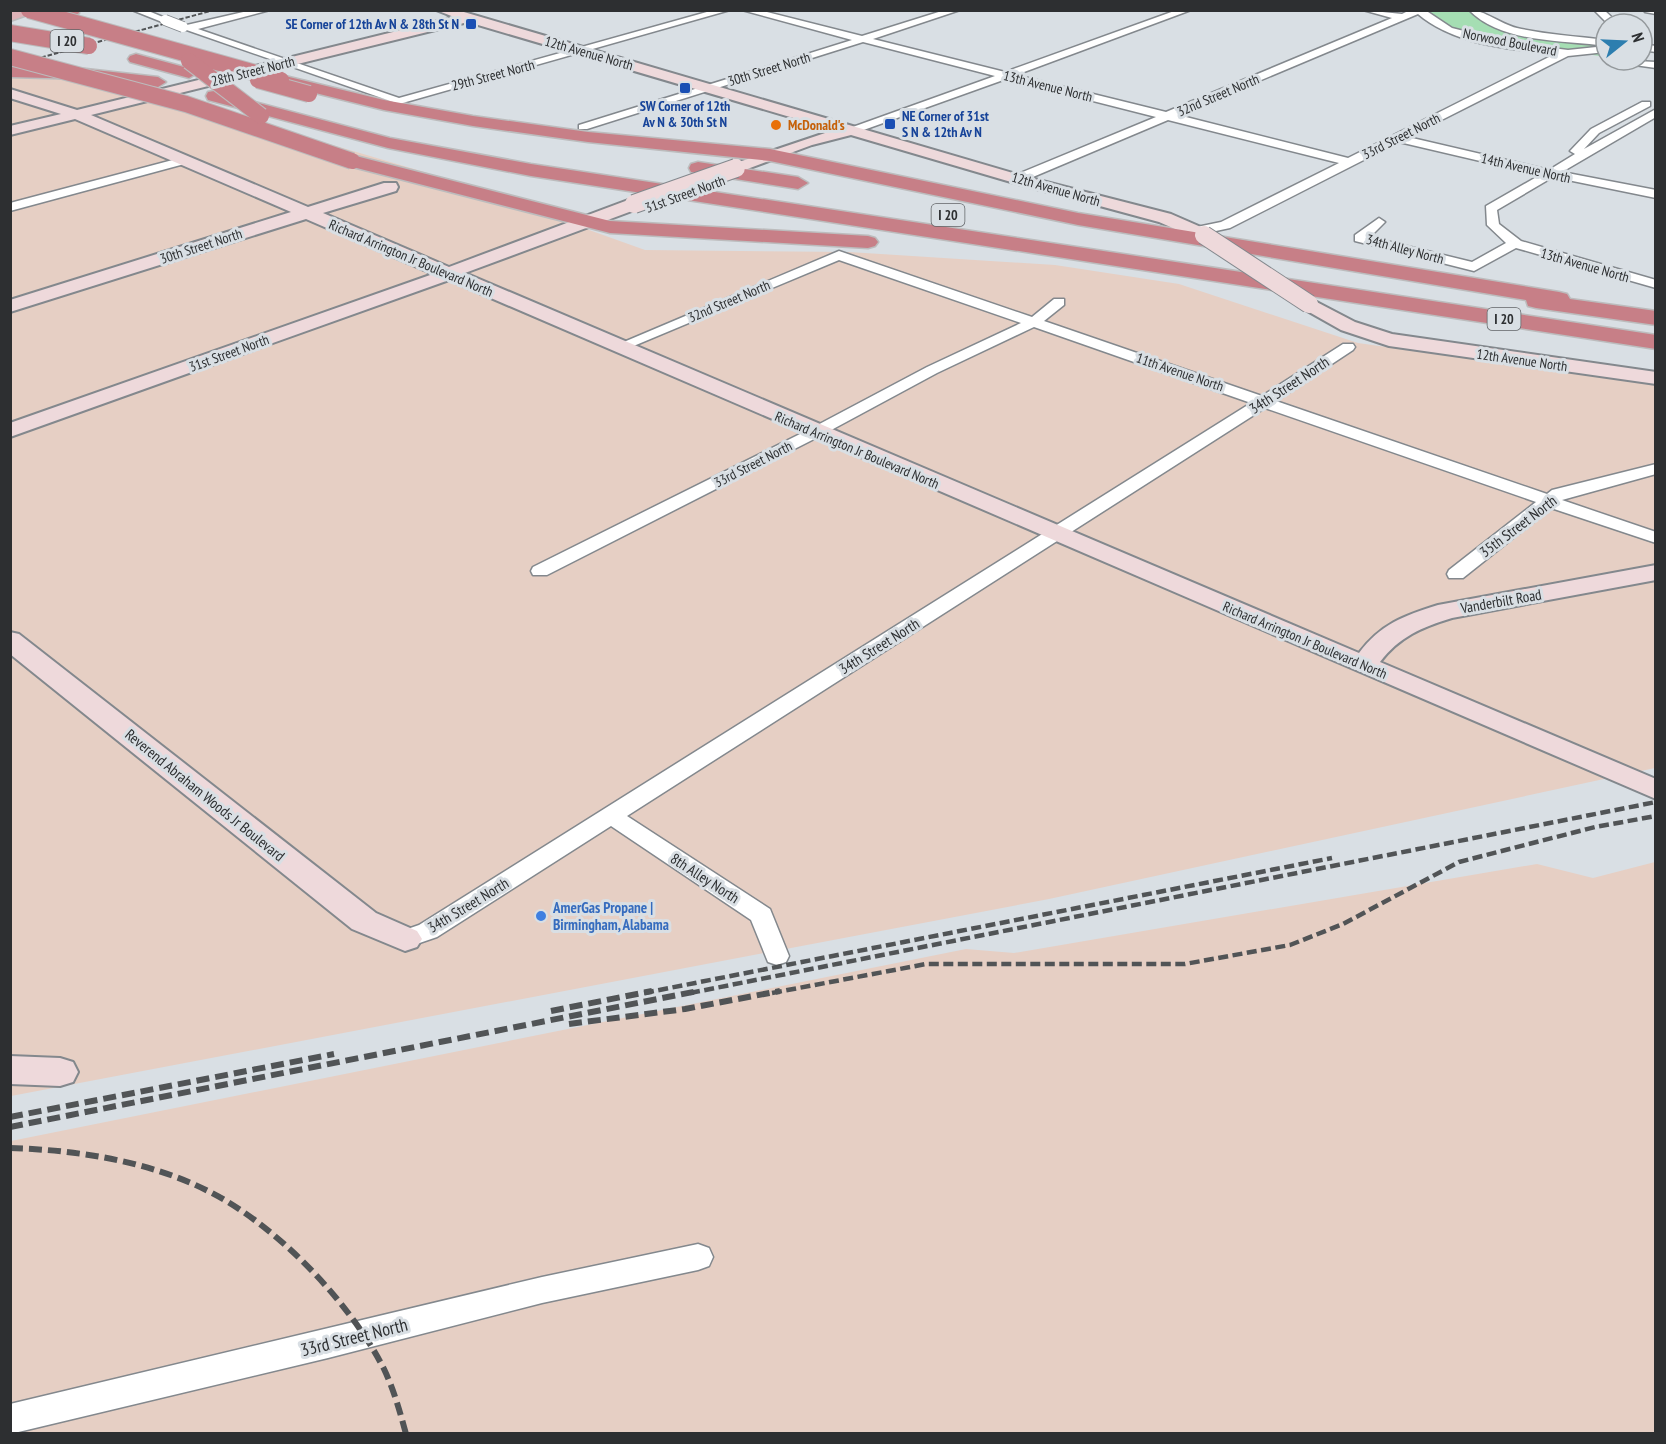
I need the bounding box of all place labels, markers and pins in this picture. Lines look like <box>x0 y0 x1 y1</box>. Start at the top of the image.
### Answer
place label: SE Corner of 12th Av N & 28th St N <box>285 15 459 33</box>
marker: SE Corner of 12th Av N & 28th St N <box>464 17 478 31</box>
marker: SW Corner of 12th Av N & 30th St N <box>678 81 692 95</box>
place label: SW Corner of 12th Av N & 30th St N <box>640 97 730 131</box>
place label: NE Corner of 31st S N & 12th Av N <box>902 107 989 141</box>
place label: McDonald's <box>788 116 845 134</box>
marker: NE Corner of 31st S N & 12th Av N <box>883 117 897 131</box>
marker: McDonald's <box>769 118 783 132</box>
place label: AmerGas Propane | Birmingham, Alabama <box>552 898 669 934</box>
marker: AmerGas Propane | Birmingham, Alabama <box>534 909 548 923</box>

